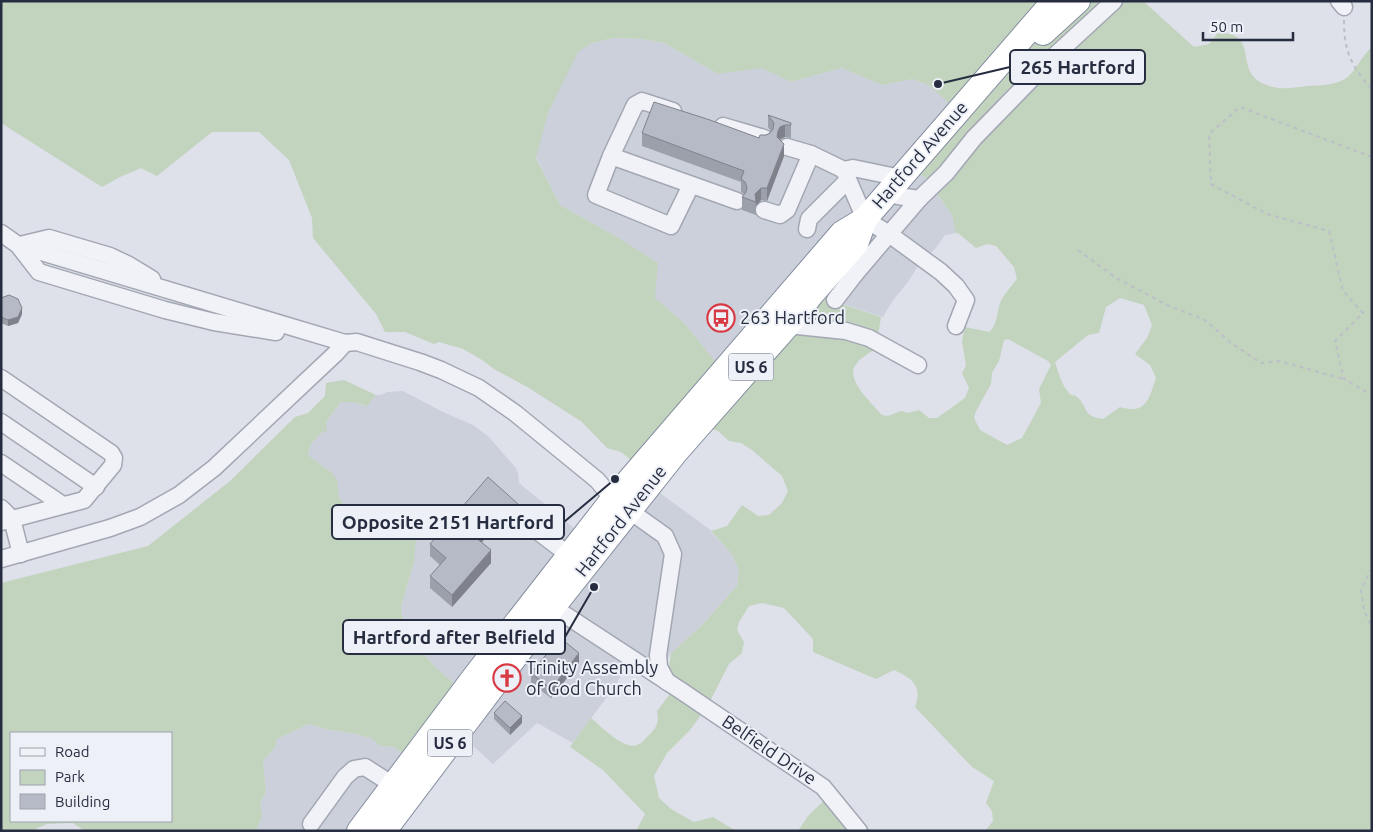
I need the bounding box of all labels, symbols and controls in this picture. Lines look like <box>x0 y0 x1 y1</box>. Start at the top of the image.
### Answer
scale bar <box>1203 10 1293 42</box>
text: 50 m <box>1210 18 1243 35</box>
callout: 265 Hartford <box>1010 50 1145 84</box>
text: 265 Hartford <box>1021 56 1135 78</box>
street label: Hartford Avenue <box>867 97 971 212</box>
bus stop icon: 263 Hartford <box>706 303 736 333</box>
place label: 263 Hartford <box>740 307 845 327</box>
road number: US 6 <box>728 354 774 381</box>
street label: Hartford Avenue <box>571 461 670 580</box>
callout: Opposite 2151 Hartford <box>332 505 564 539</box>
text: Opposite 2151 Hartford <box>342 511 554 533</box>
callout: Hartford after Belfield <box>343 620 565 654</box>
text: Hartford after Belfield <box>353 626 555 648</box>
place label: Trinity Assembly of God Church <box>526 657 658 698</box>
church icon: Trinity Assembly of God Church <box>492 663 522 693</box>
street label: Belfield Drive <box>719 710 820 788</box>
road number: US 6 <box>428 730 472 756</box>
legend <box>10 732 172 822</box>
text: Road <box>55 743 90 760</box>
text: Park <box>55 768 85 785</box>
text: Building <box>55 793 110 810</box>

